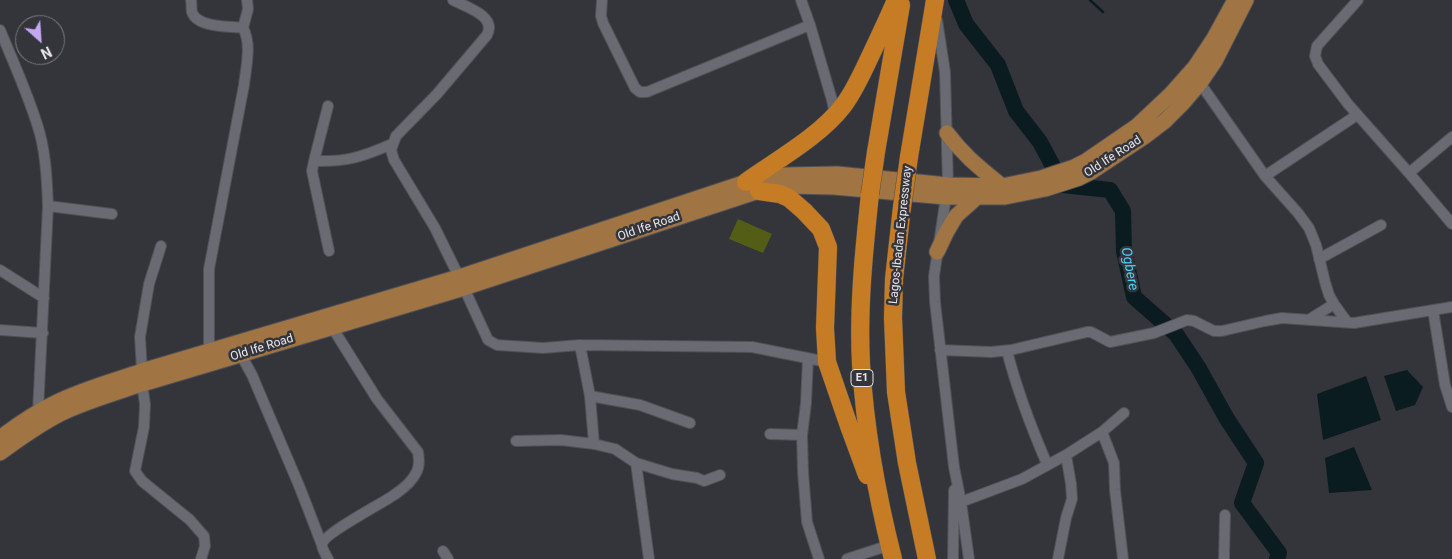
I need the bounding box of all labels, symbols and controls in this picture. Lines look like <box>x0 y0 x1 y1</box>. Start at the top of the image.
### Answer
north arrow <box>15 15 65 65</box>
text: N <box>38 43 54 62</box>
street label: Old Ife Road <box>1082 133 1144 181</box>
street label: Lagos-Ibadan Expressway <box>887 165 915 305</box>
street label: Old Ife Road <box>616 210 682 244</box>
water label: Ogbere <box>1117 246 1141 292</box>
street label: Old Ife Road <box>229 332 295 364</box>
road number: E1 <box>851 369 873 386</box>

